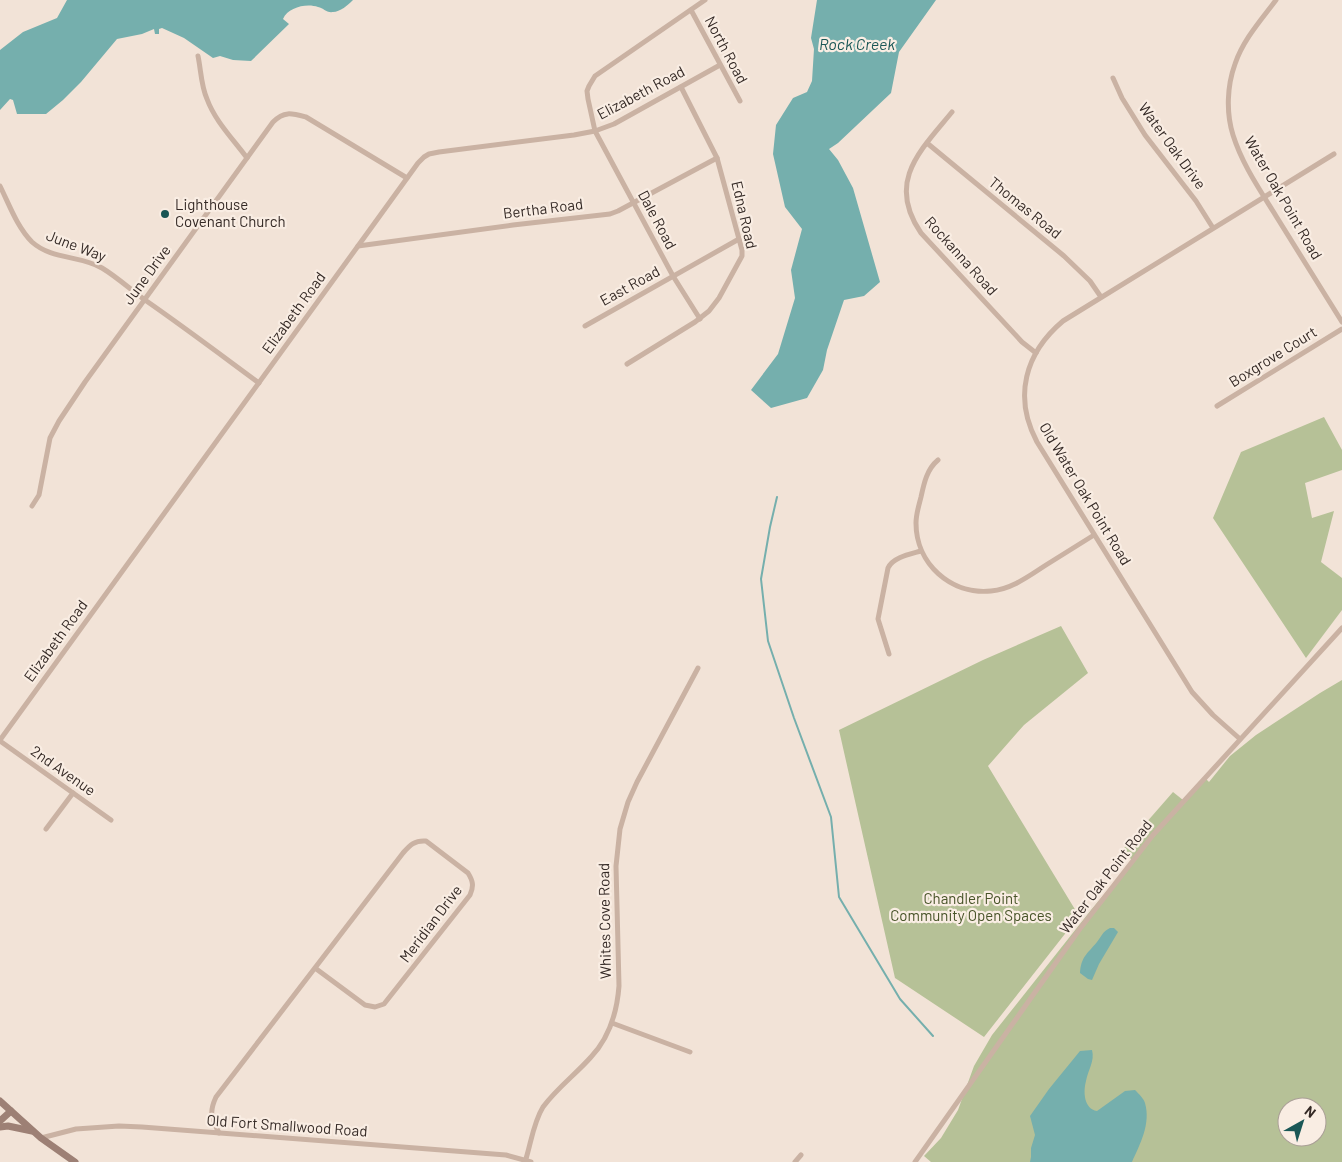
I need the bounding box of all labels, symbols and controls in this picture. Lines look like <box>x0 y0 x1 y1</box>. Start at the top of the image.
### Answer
street label: North Road <box>702 13 752 86</box>
water label: Rock Creek <box>819 34 895 53</box>
street label: Elizabeth Road <box>594 62 687 123</box>
street label: Water Oak Drive <box>1135 99 1210 192</box>
street label: Water Oak Point Road <box>1241 133 1327 262</box>
street label: Thomas Road <box>986 172 1066 242</box>
street label: Edna Road <box>728 179 762 251</box>
street label: Dale Road <box>635 187 681 252</box>
street label: Bertha Road <box>502 194 584 222</box>
place label: Lighthouse Covenant Church <box>175 195 286 230</box>
marker: Lighthouse Covenant Church <box>159 208 171 220</box>
street label: Rockanna Road <box>922 212 1002 299</box>
street label: June Way <box>44 225 109 265</box>
street label: June Drive <box>119 241 174 308</box>
street label: East Road <box>596 261 663 309</box>
street label: Elizabeth Road <box>258 268 329 357</box>
street label: Boxgrove Court <box>1225 322 1320 390</box>
street label: Old Water Oak Point Road <box>1036 419 1136 568</box>
street label: Elizabeth Road <box>20 596 91 685</box>
street label: 2nd Avenue <box>28 741 99 799</box>
street label: Water Oak Point Road <box>1055 816 1155 937</box>
street label: Whites Cove Road <box>594 863 614 979</box>
street label: Meridian Drive <box>395 881 465 966</box>
park label: Chandler Point Community Open Spaces <box>890 889 1052 924</box>
north arrow <box>1277 1097 1327 1147</box>
text: N <box>1302 1102 1319 1121</box>
street label: Old Fort Smallwood Road <box>206 1110 368 1140</box>

